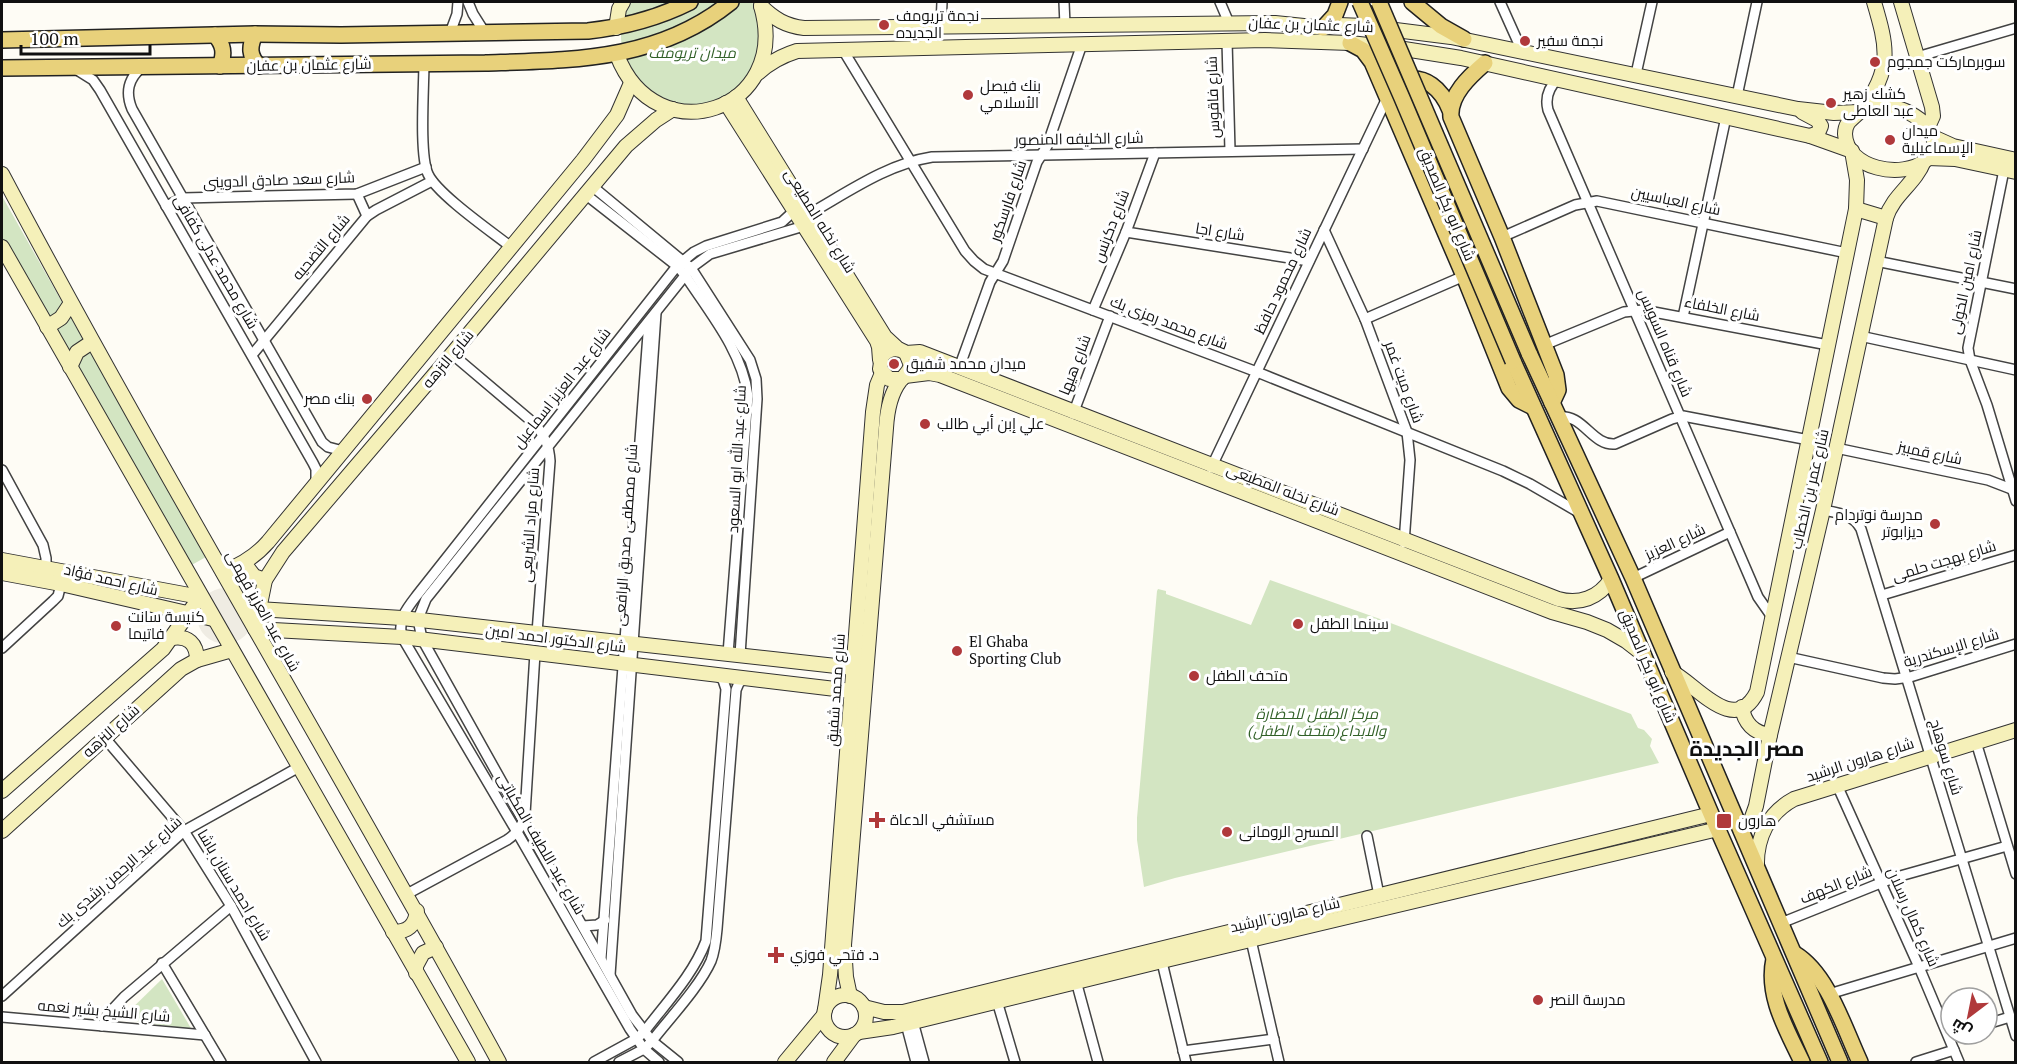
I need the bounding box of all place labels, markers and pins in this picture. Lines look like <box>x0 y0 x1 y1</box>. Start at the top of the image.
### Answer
place label: نجمة تريومف الجديده <box>896 5 979 42</box>
marker: نجمة تريومف الجديده <box>877 18 891 32</box>
place label: نجمة سفير <box>1536 30 1603 50</box>
marker: نجمة سفير <box>1518 34 1532 48</box>
place label: سوبرماركت جمجوم <box>1887 51 2005 72</box>
marker: سوبرماركت جمجوم <box>1868 55 1882 69</box>
place label: بنك فيصل الأسلامي <box>980 75 1041 115</box>
place label: كشك زهير عبد العاطى <box>1842 83 1915 121</box>
marker: بنك فيصل الأسلامي <box>961 88 975 102</box>
marker: كشك زهير عبد العاطى <box>1824 96 1838 110</box>
place label: ميدان الإسماعيلية <box>1902 120 1974 157</box>
marker: ميدان الإسماعيلية <box>1883 133 1897 147</box>
place label: ميدان محمد شفيق <box>906 353 1026 374</box>
marker: ميدان محمد شفيق <box>887 357 901 371</box>
place label: بنك مصر <box>303 388 355 408</box>
marker: بنك مصر <box>360 392 374 406</box>
place label: علي إبن أبي طالب <box>937 413 1044 436</box>
marker: علي إبن أبي طالب <box>918 417 932 431</box>
place label: مدرسة نوتردام ديزابوتر <box>1835 504 1923 541</box>
marker: مدرسة نوتردام ديزابوتر <box>1928 517 1942 531</box>
place label: كنيسة سانت فاتيما <box>128 606 205 643</box>
place label: سينما الطفل <box>1310 613 1389 634</box>
marker: سينما الطفل <box>1291 617 1305 631</box>
marker: كنيسة سانت فاتيما <box>109 619 123 633</box>
place label: El Ghaba Sporting Club <box>969 631 1061 668</box>
marker: El Ghaba Sporting Club <box>950 644 964 658</box>
place label: متحف الطفل <box>1206 665 1288 686</box>
marker: متحف الطفل <box>1187 669 1201 683</box>
place label: مستشفي الدعاة <box>890 809 995 832</box>
place label: هارون <box>1738 810 1776 831</box>
marker: مستشفي الدعاة <box>868 811 886 829</box>
marker: هارون <box>1715 812 1733 830</box>
place label: المسرح الرومانى <box>1239 821 1339 843</box>
marker: المسرح الرومانى <box>1220 825 1234 839</box>
place label: د. فتحي فوزي <box>790 944 879 967</box>
marker: د. فتحي فوزي <box>767 946 785 964</box>
place label: مدرسة النصر <box>1549 989 1626 1009</box>
marker: مدرسة النصر <box>1531 993 1545 1007</box>

